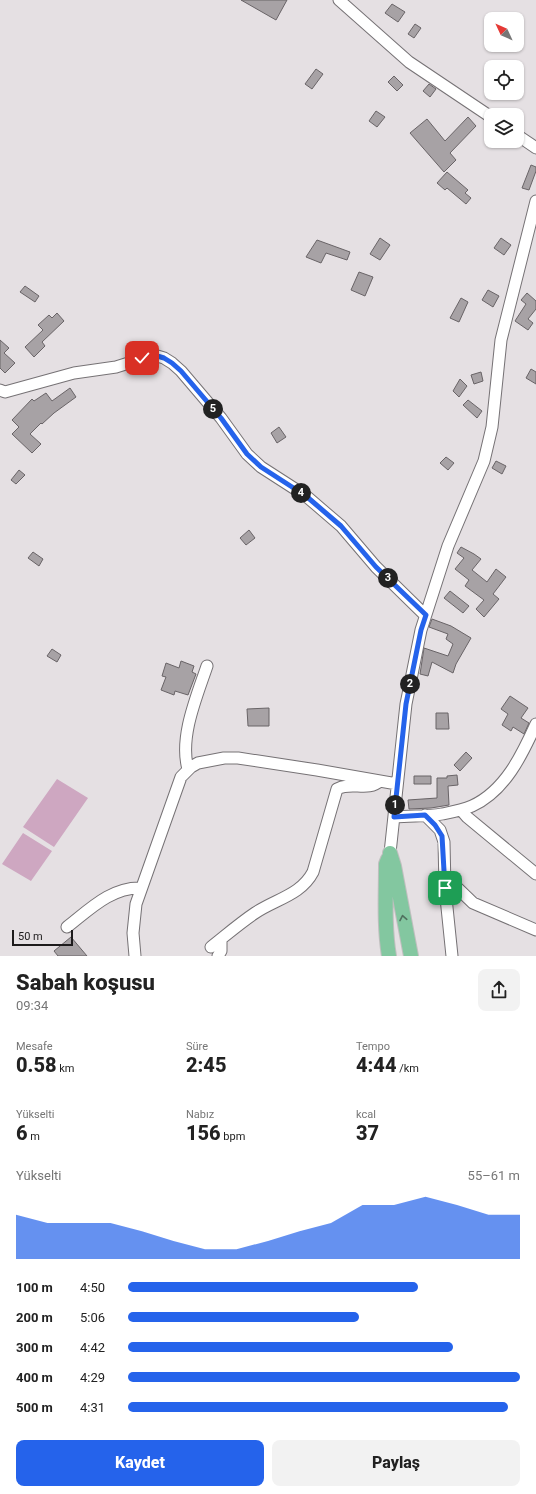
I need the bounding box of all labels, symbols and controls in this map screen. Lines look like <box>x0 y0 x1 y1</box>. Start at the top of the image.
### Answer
north arrow <box>484 12 524 52</box>
map controls <box>484 12 524 148</box>
button: locate <box>484 60 524 100</box>
button: layers <box>484 108 524 148</box>
pin <box>125 341 159 375</box>
icon: check <box>131 347 153 369</box>
pin: 5 <box>203 399 223 419</box>
text: 5 <box>210 402 216 415</box>
pin: 4 <box>291 483 311 503</box>
text: 4 <box>298 486 304 499</box>
pin: 3 <box>378 568 398 588</box>
text: 3 <box>385 571 391 584</box>
pin: 2 <box>400 674 420 694</box>
text: 2 <box>407 677 413 690</box>
pin: 1 <box>385 795 405 815</box>
text: 1 <box>392 798 398 811</box>
pin <box>428 871 462 905</box>
icon: arrive <box>434 877 456 899</box>
one-way arrow <box>399 915 408 921</box>
scale bar <box>12 928 73 947</box>
text: 50 m <box>18 930 43 943</box>
button: share <box>478 969 520 1011</box>
text: Sabah koşusu <box>16 970 155 995</box>
text: 09:34 <box>16 998 48 1013</box>
text: Mesafe <box>16 1040 53 1053</box>
text: Süre <box>186 1040 208 1053</box>
text: Tempo <box>356 1040 390 1053</box>
text: 0.58 <box>16 1053 57 1077</box>
text: 2:45 <box>186 1053 226 1077</box>
text: 4:44 <box>356 1053 396 1077</box>
text: km <box>57 1062 74 1075</box>
text: /km <box>396 1062 419 1075</box>
text: Yükselti <box>16 1108 55 1121</box>
text: Nabız <box>186 1108 214 1121</box>
text: kcal <box>356 1108 376 1121</box>
text: 6 <box>16 1121 28 1145</box>
text: 156 <box>186 1121 221 1145</box>
text: 37 <box>356 1121 379 1145</box>
text: m <box>28 1130 40 1143</box>
text: bpm <box>221 1130 245 1143</box>
text: Yükselti <box>16 1168 62 1183</box>
text: 55–61 m <box>468 1168 520 1183</box>
text: 100 m <box>16 1280 53 1295</box>
text: 4:50 <box>80 1280 105 1295</box>
text: 200 m <box>16 1310 53 1325</box>
text: 5:06 <box>80 1310 105 1325</box>
text: 300 m <box>16 1340 53 1355</box>
text: 4:42 <box>80 1340 105 1355</box>
text: 400 m <box>16 1370 53 1385</box>
text: 4:29 <box>80 1370 105 1385</box>
text: 500 m <box>16 1400 53 1415</box>
text: 4:31 <box>80 1400 105 1415</box>
button: Kaydet <box>16 1440 264 1486</box>
button: Paylaş <box>272 1440 520 1486</box>

